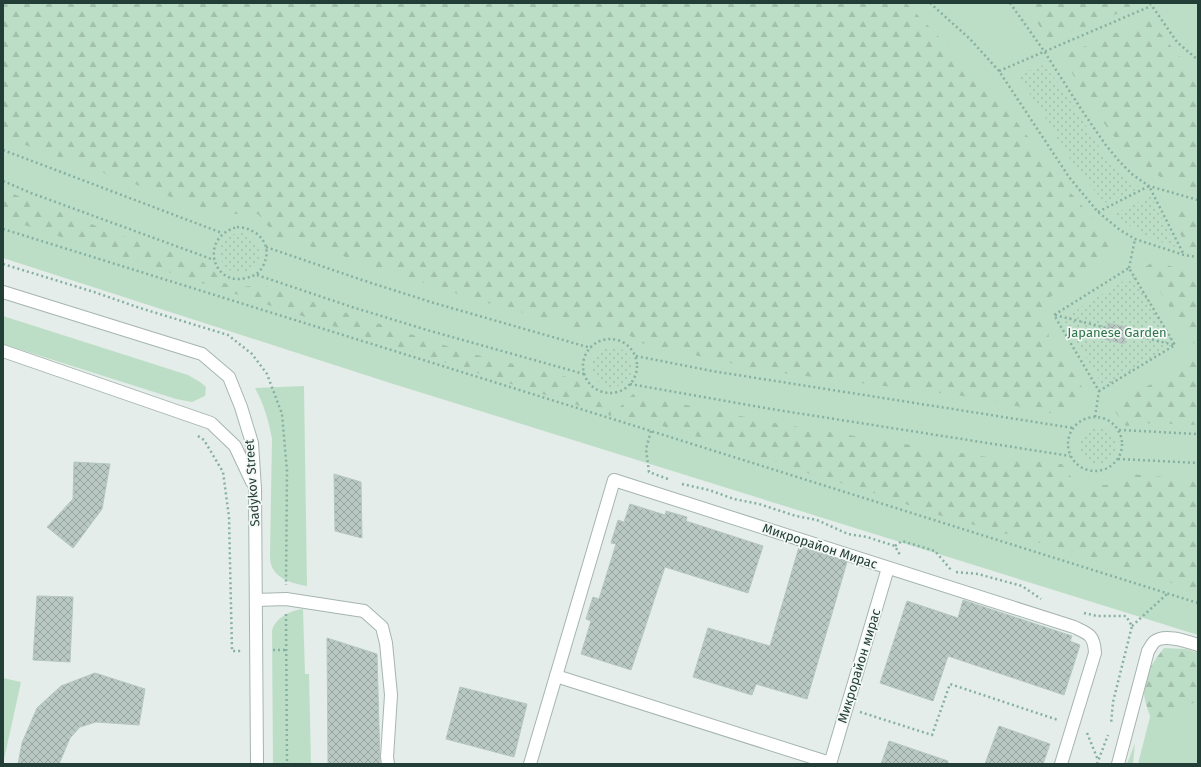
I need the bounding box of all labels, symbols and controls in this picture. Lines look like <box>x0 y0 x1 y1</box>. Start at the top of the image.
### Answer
park label: Japanese Garden <box>1067 325 1167 340</box>
street label: Sadykov Street <box>241 439 263 527</box>
street label: Микрорайон Мирас <box>761 520 879 572</box>
street label: Микрорайон мирас <box>834 607 884 725</box>

